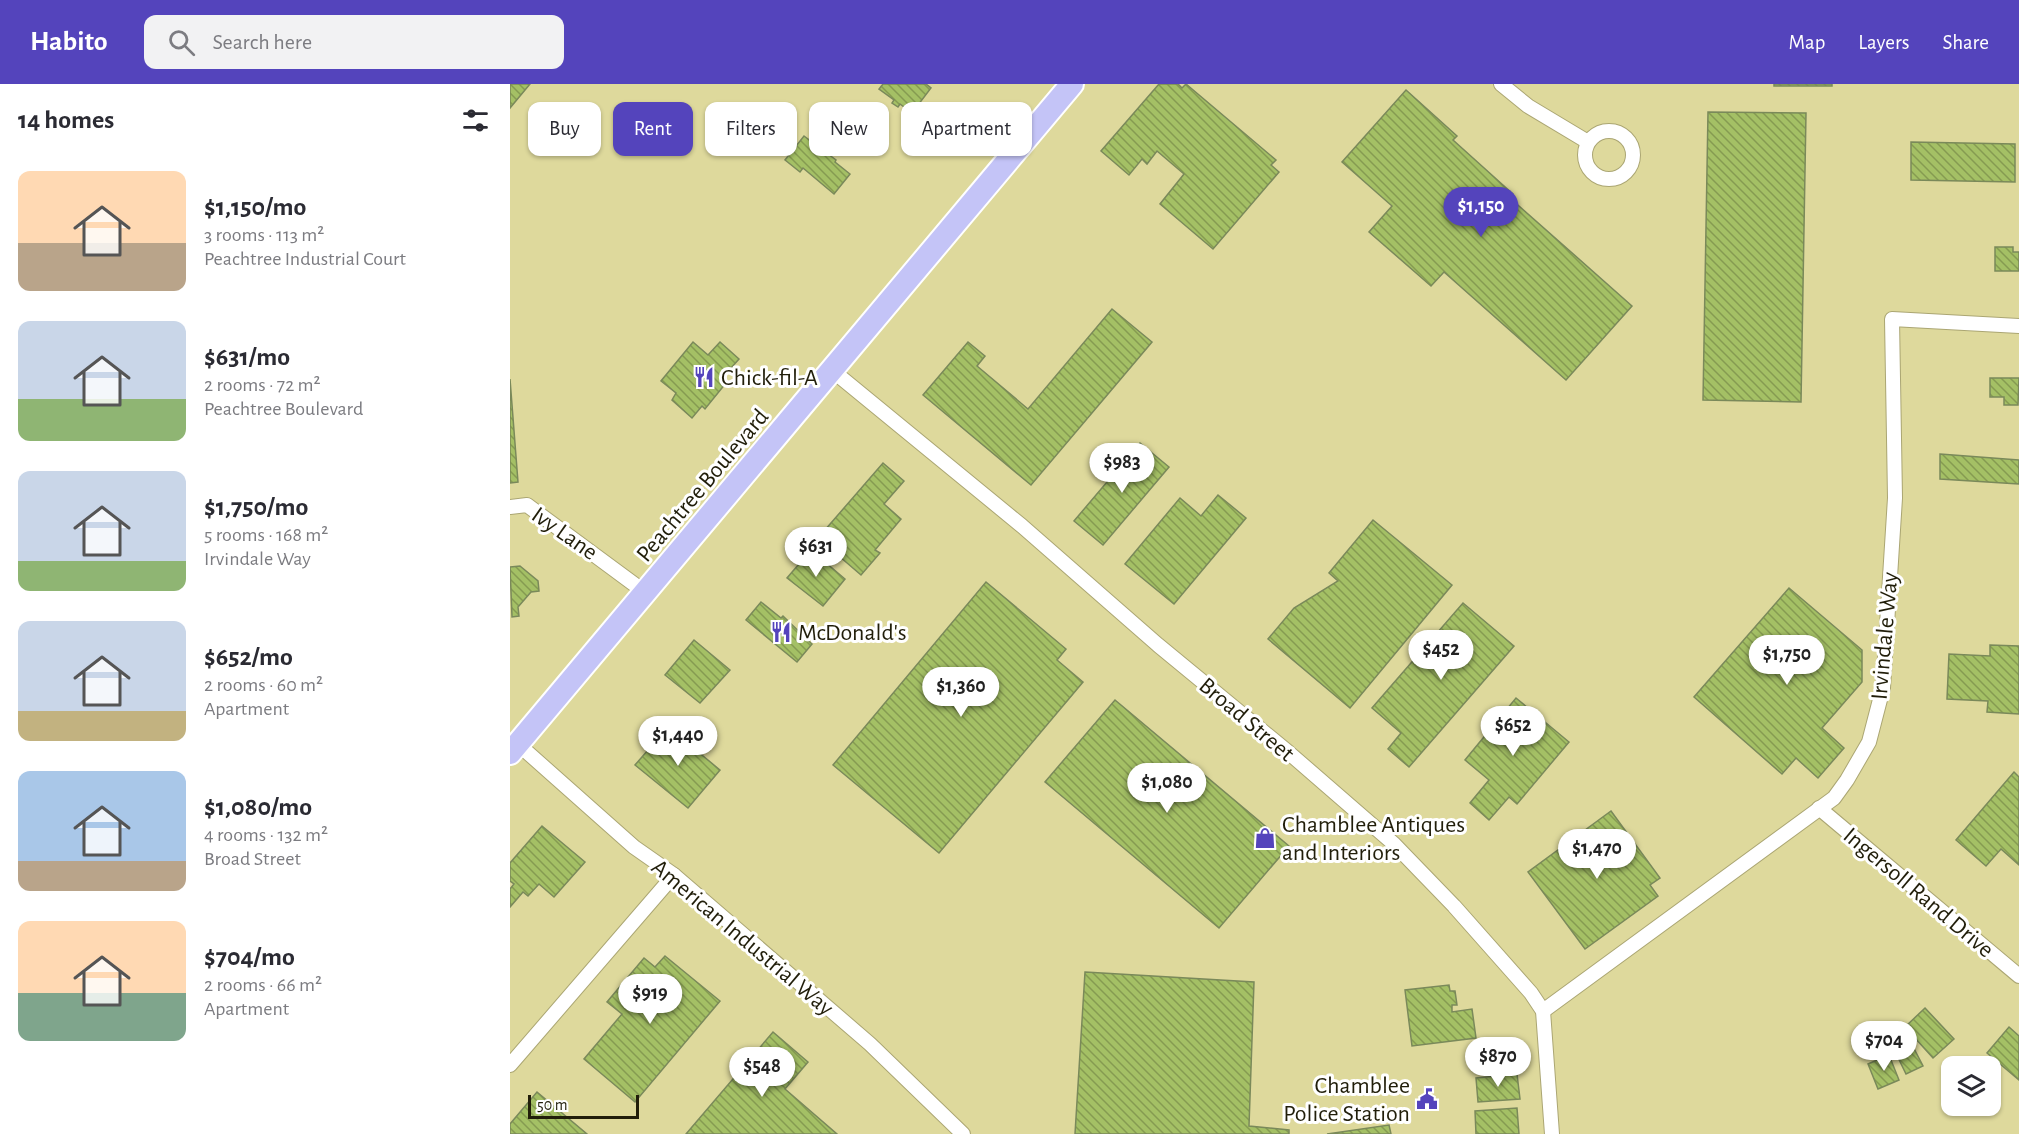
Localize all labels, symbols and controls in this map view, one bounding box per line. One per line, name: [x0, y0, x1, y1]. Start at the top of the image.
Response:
search box: [144, 15, 564, 69]
icon: search: [165, 26, 198, 59]
text: Habito: [30, 28, 108, 56]
text: Search here: [213, 31, 312, 53]
text: Map: [1789, 32, 1825, 53]
text: Layers: [1858, 32, 1909, 53]
text: Share: [1942, 32, 1989, 53]
chip: Buy: [528, 102, 601, 156]
chip: Rent: [613, 102, 693, 156]
chip: Filters: [705, 102, 797, 156]
chip: New: [809, 102, 889, 156]
chip: Apartment: [901, 102, 1032, 156]
icon: filters: [459, 104, 492, 137]
text: 14 homes: [18, 107, 114, 133]
pin: $1,150: [1432, 187, 1530, 238]
text: $1,150/mo: [204, 194, 306, 220]
icon: home: [66, 195, 138, 267]
text: $1,150: [1457, 196, 1505, 216]
text: 3 rooms · 113 m²: [204, 225, 324, 245]
text: Peachtree Industrial Court: [204, 249, 406, 269]
text: $631/mo: [204, 344, 290, 370]
icon: home: [66, 345, 138, 417]
restaurant icon: Chick-fil-A: [692, 365, 716, 389]
place label: Chick-fil-A: [721, 366, 818, 390]
text: 2 rooms · 72 m²: [204, 375, 321, 395]
text: Peachtree Boulevard: [204, 399, 363, 419]
street label: Peachtree Boulevard: [632, 405, 773, 567]
pin: $983: [1086, 443, 1158, 494]
text: $983: [1103, 452, 1141, 472]
text: $1,750/mo: [204, 494, 308, 520]
icon: home: [66, 495, 138, 567]
street label: Ivy Lane: [527, 503, 602, 565]
text: 5 rooms · 168 m²: [204, 525, 328, 545]
pin: $631: [780, 527, 852, 578]
text: $631: [799, 536, 833, 556]
text: Irvindale Way: [204, 549, 311, 569]
street label: Irvindale Way: [1867, 571, 1903, 701]
restaurant icon: McDonald's: [769, 620, 793, 644]
place label: McDonald's: [798, 621, 907, 645]
pin: $452: [1405, 630, 1477, 681]
pin: $1,750: [1738, 635, 1836, 686]
text: $452: [1422, 639, 1460, 659]
text: $652/mo: [204, 644, 293, 670]
text: $1,750: [1763, 644, 1811, 664]
icon: home: [66, 645, 138, 717]
pin: $1,360: [912, 667, 1010, 718]
street label: Broad Street: [1194, 673, 1299, 766]
text: 2 rooms · 60 m²: [204, 675, 323, 695]
text: $1,360: [936, 676, 986, 696]
text: Apartment: [204, 699, 289, 719]
pin: $652: [1477, 706, 1549, 757]
text: $652: [1495, 715, 1531, 735]
pin: $1,440: [629, 716, 727, 767]
text: $1,440: [652, 725, 704, 745]
pin: $1,080: [1118, 763, 1216, 814]
text: $1,080: [1141, 772, 1193, 792]
text: $1,080/mo: [204, 794, 312, 820]
icon: home: [66, 795, 138, 867]
place label: Chamblee Antiques and Interiors: [1282, 813, 1465, 865]
street label: Ingersoll Rand Drive: [1839, 823, 1998, 962]
text: 4 rooms · 132 m²: [204, 825, 328, 845]
shop icon: Chamblee Antiques and Interiors: [1253, 826, 1277, 850]
pin: $1,470: [1548, 829, 1646, 880]
text: $1,470: [1572, 838, 1622, 858]
text: Broad Street: [204, 849, 301, 869]
street label: American Industrial Way: [647, 855, 838, 1021]
text: $704/mo: [204, 944, 295, 970]
icon: home: [66, 945, 138, 1017]
pin: $919: [614, 974, 686, 1025]
text: 2 rooms · 66 m²: [204, 975, 322, 995]
text: $919: [632, 983, 668, 1003]
text: Apartment: [204, 999, 289, 1019]
pin: $704: [1848, 1021, 1920, 1072]
text: $704: [1865, 1030, 1903, 1050]
pin: $870: [1462, 1037, 1534, 1088]
text: $870: [1479, 1046, 1517, 1066]
pin: $548: [726, 1047, 798, 1098]
text: $548: [743, 1056, 781, 1076]
map controls: [1941, 1056, 2001, 1116]
button: layers: [1941, 1056, 2001, 1116]
place label: Chamblee Police Station: [1283, 1074, 1410, 1126]
public building icon: Chamblee Police Station: [1415, 1087, 1439, 1111]
scale bar: [528, 1092, 639, 1120]
text: 50 m: [537, 1097, 568, 1113]

